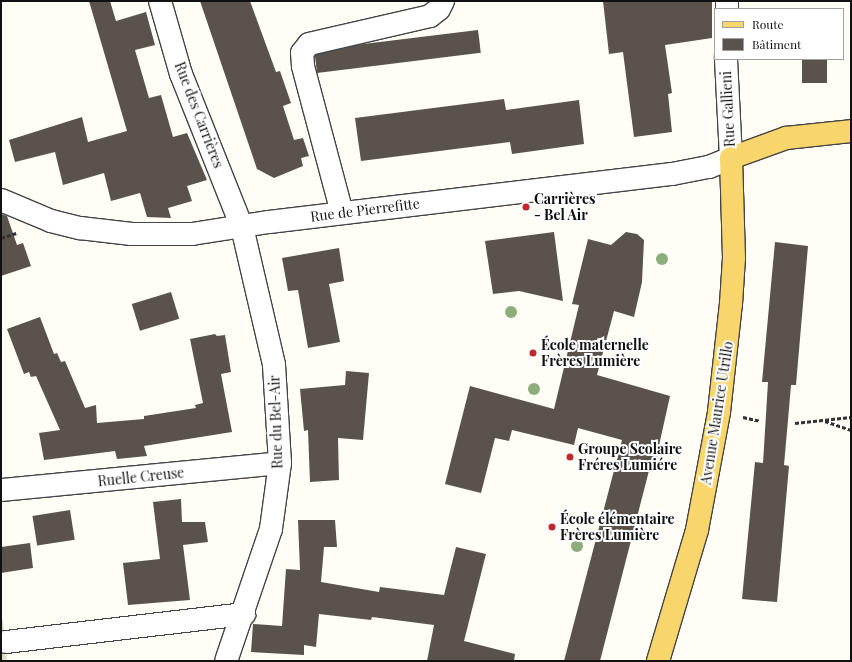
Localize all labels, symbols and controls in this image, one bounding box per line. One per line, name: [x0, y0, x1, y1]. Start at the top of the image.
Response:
legend: [714, 8, 844, 60]
text: Route: [752, 16, 784, 32]
text: Bâtiment: [752, 36, 801, 52]
street label: Rue des Carrières: [171, 60, 227, 170]
street label: Rue Gallieni: [718, 71, 738, 147]
place label: Carrières - Bel Air: [534, 191, 595, 224]
street label: Rue de Pierrefitte: [309, 195, 421, 225]
marker: Carrières - Bel Air: [521, 202, 531, 212]
place label: École maternelle Frères Lumière: [541, 337, 649, 370]
street label: Avenue Maurice Utrillo: [697, 340, 737, 486]
marker: École maternelle Frères Lumière: [528, 348, 538, 358]
street label: Rue du Bel-Air: [266, 375, 286, 469]
place label: Groupe Scolaire Fréres Lumiére: [578, 441, 682, 474]
marker: Groupe Scolaire Fréres Lumiére: [565, 452, 575, 462]
street label: Ruelle Creuse: [97, 464, 185, 490]
place label: École élémentaire Frères Lumière: [560, 511, 675, 544]
marker: École élémentaire Frères Lumière: [547, 522, 557, 532]

